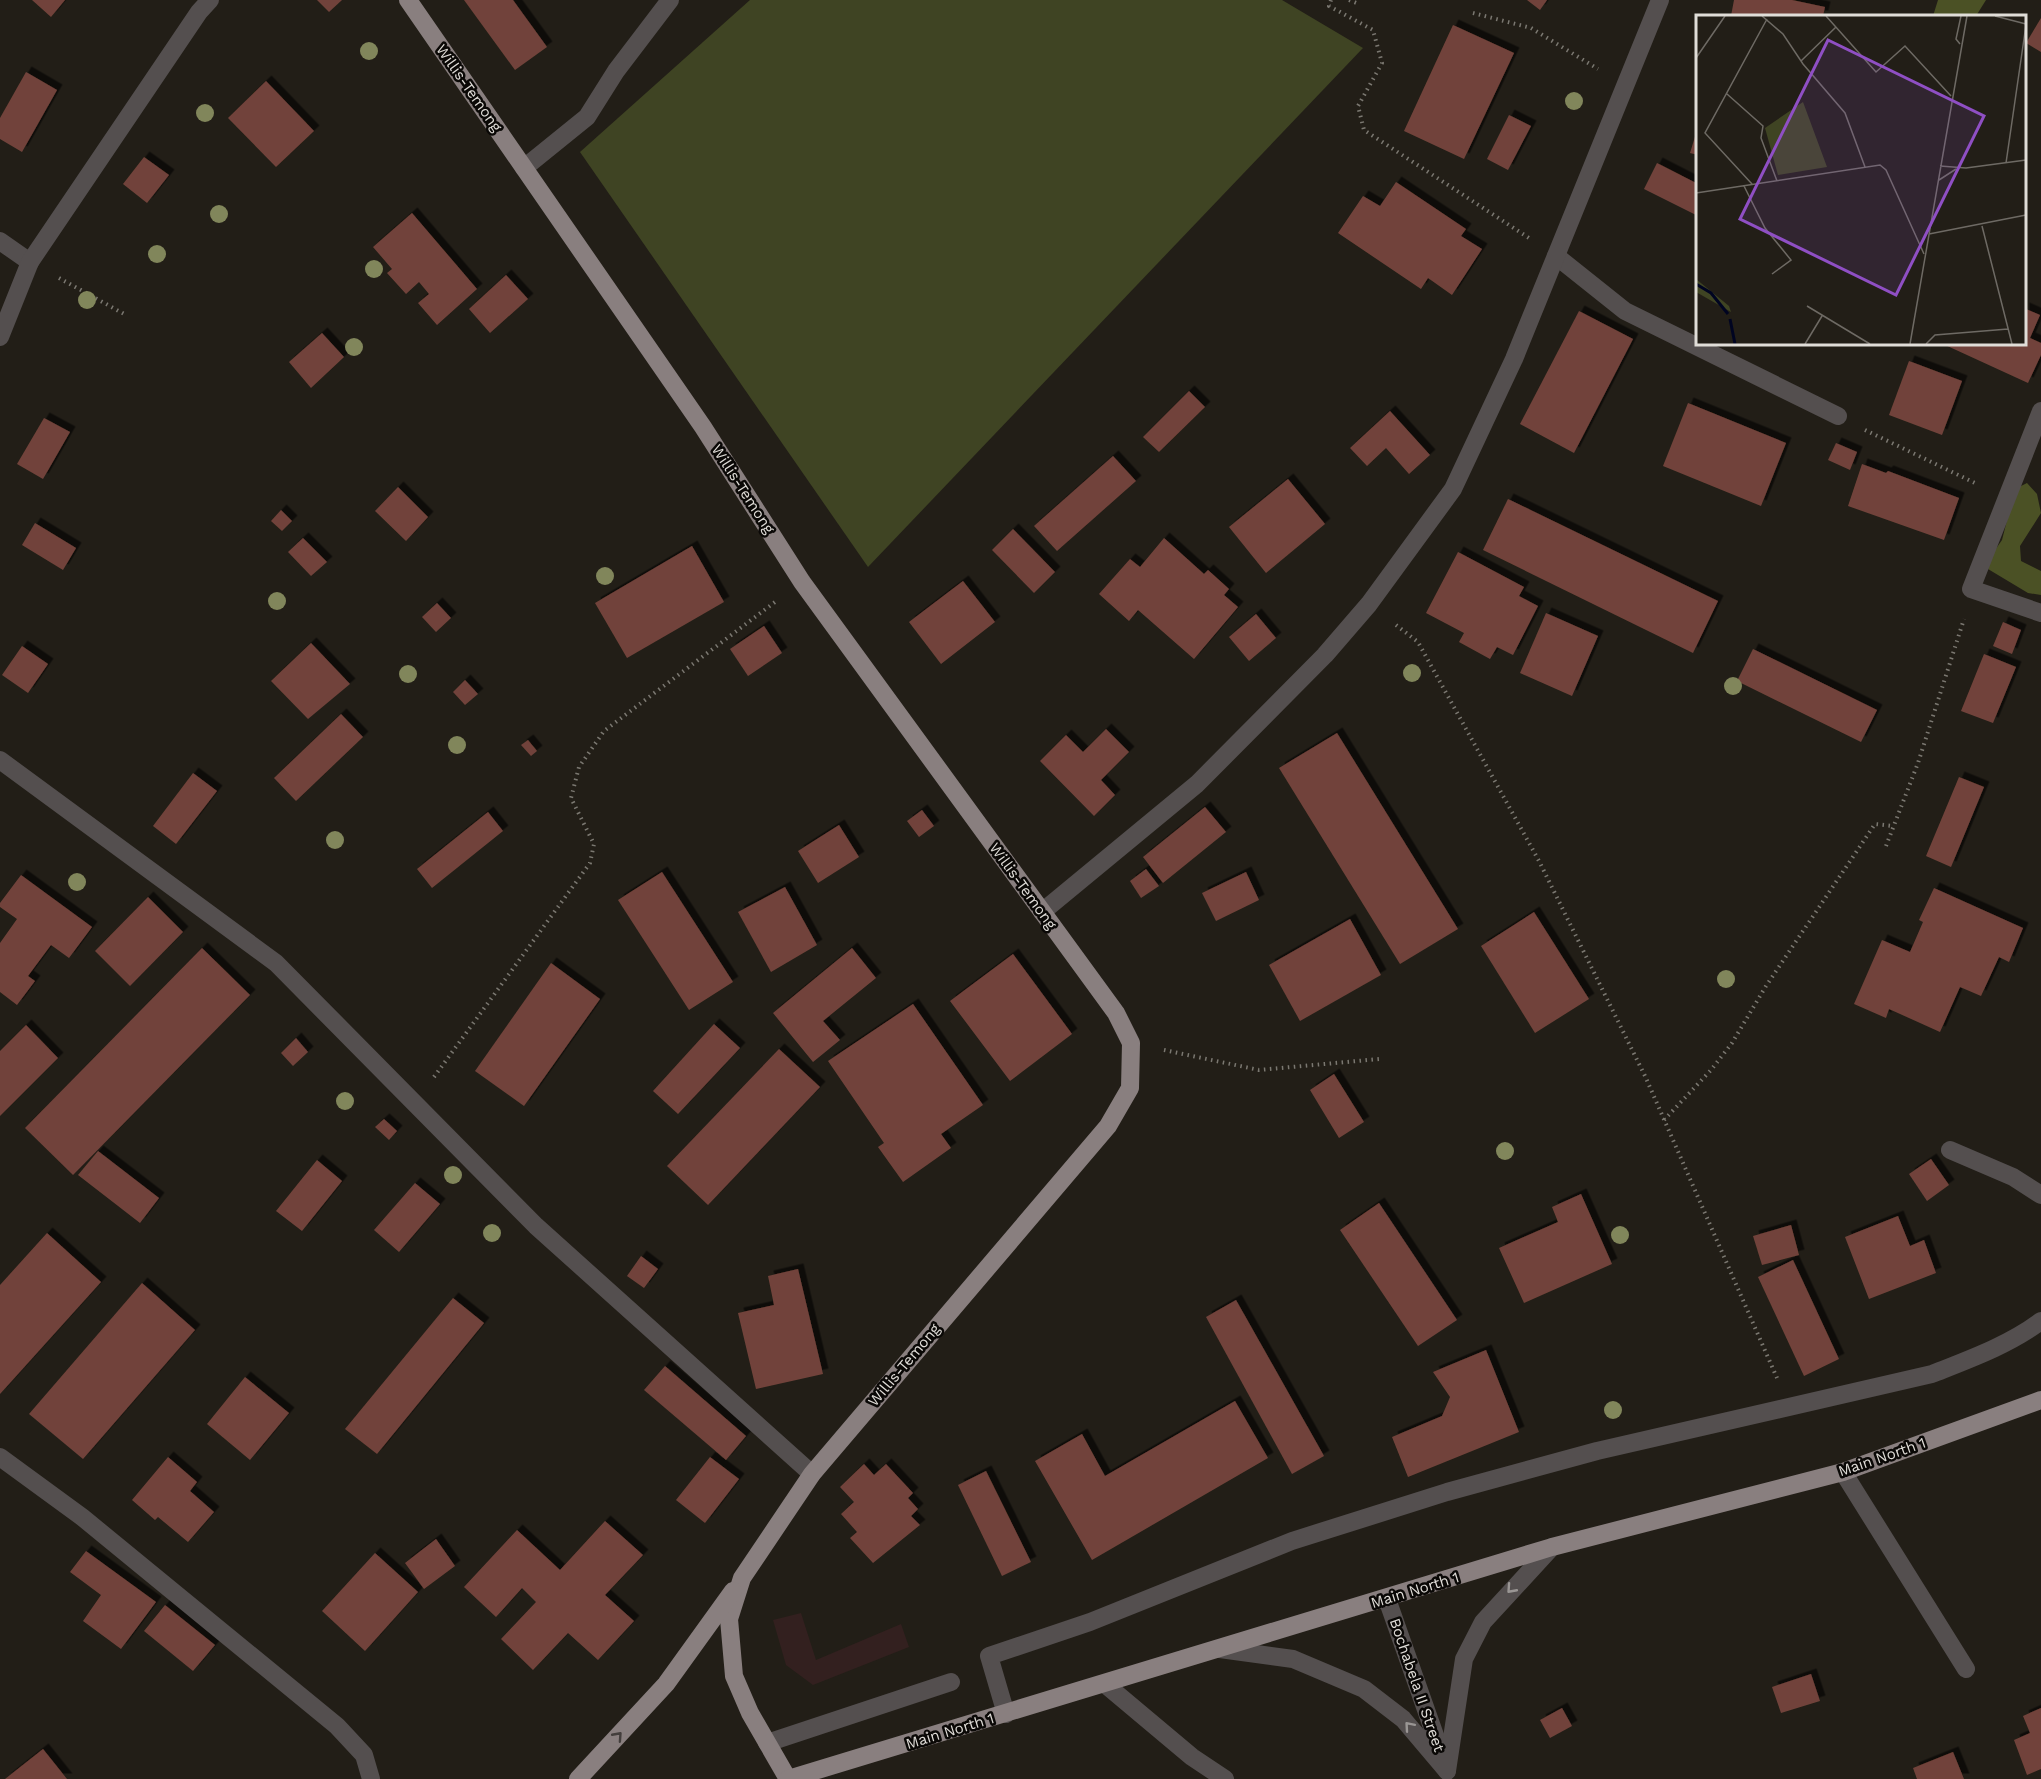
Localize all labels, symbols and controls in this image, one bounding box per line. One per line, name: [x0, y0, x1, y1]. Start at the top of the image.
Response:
inset map: [1696, 15, 2026, 345]
street label: Willis-Temong: [432, 41, 506, 135]
street label: Willis-Temong: [708, 441, 778, 537]
street label: Willis-Temong: [986, 839, 1060, 933]
street label: Willis-Temong: [864, 1320, 944, 1410]
street label: Main North 1: [1836, 1434, 1928, 1480]
street label: Main North 1: [1369, 1568, 1461, 1612]
one-way arrow: [1507, 1583, 1518, 1593]
street label: Bochabela II Street: [1386, 1616, 1449, 1755]
street label: Main North 1: [904, 1709, 996, 1753]
one-way arrow: [1405, 1723, 1416, 1733]
one-way arrow: [611, 1733, 622, 1743]

